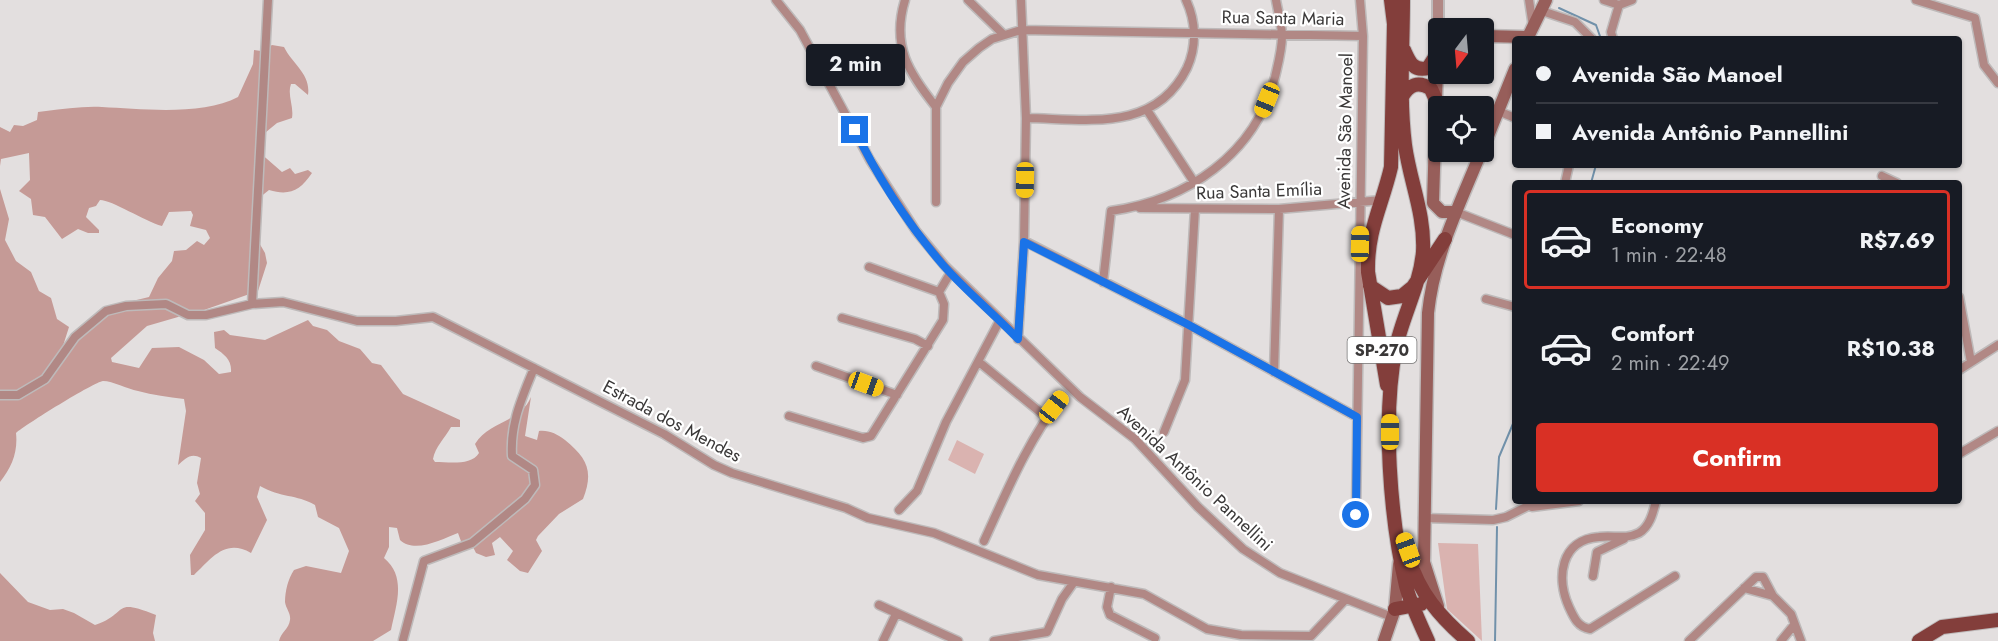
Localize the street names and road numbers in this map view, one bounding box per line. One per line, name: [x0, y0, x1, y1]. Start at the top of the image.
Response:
street label: Rua Santa Maria: [1221, 4, 1345, 32]
street label: Avenida São Manoel: [1331, 53, 1359, 209]
street label: Rua Santa Emília: [1196, 176, 1322, 206]
road number: SP-270: [1348, 337, 1416, 363]
street label: Estrada dos Mendes: [598, 374, 746, 468]
street label: Avenida Antônio Pannellini: [1111, 399, 1279, 557]

